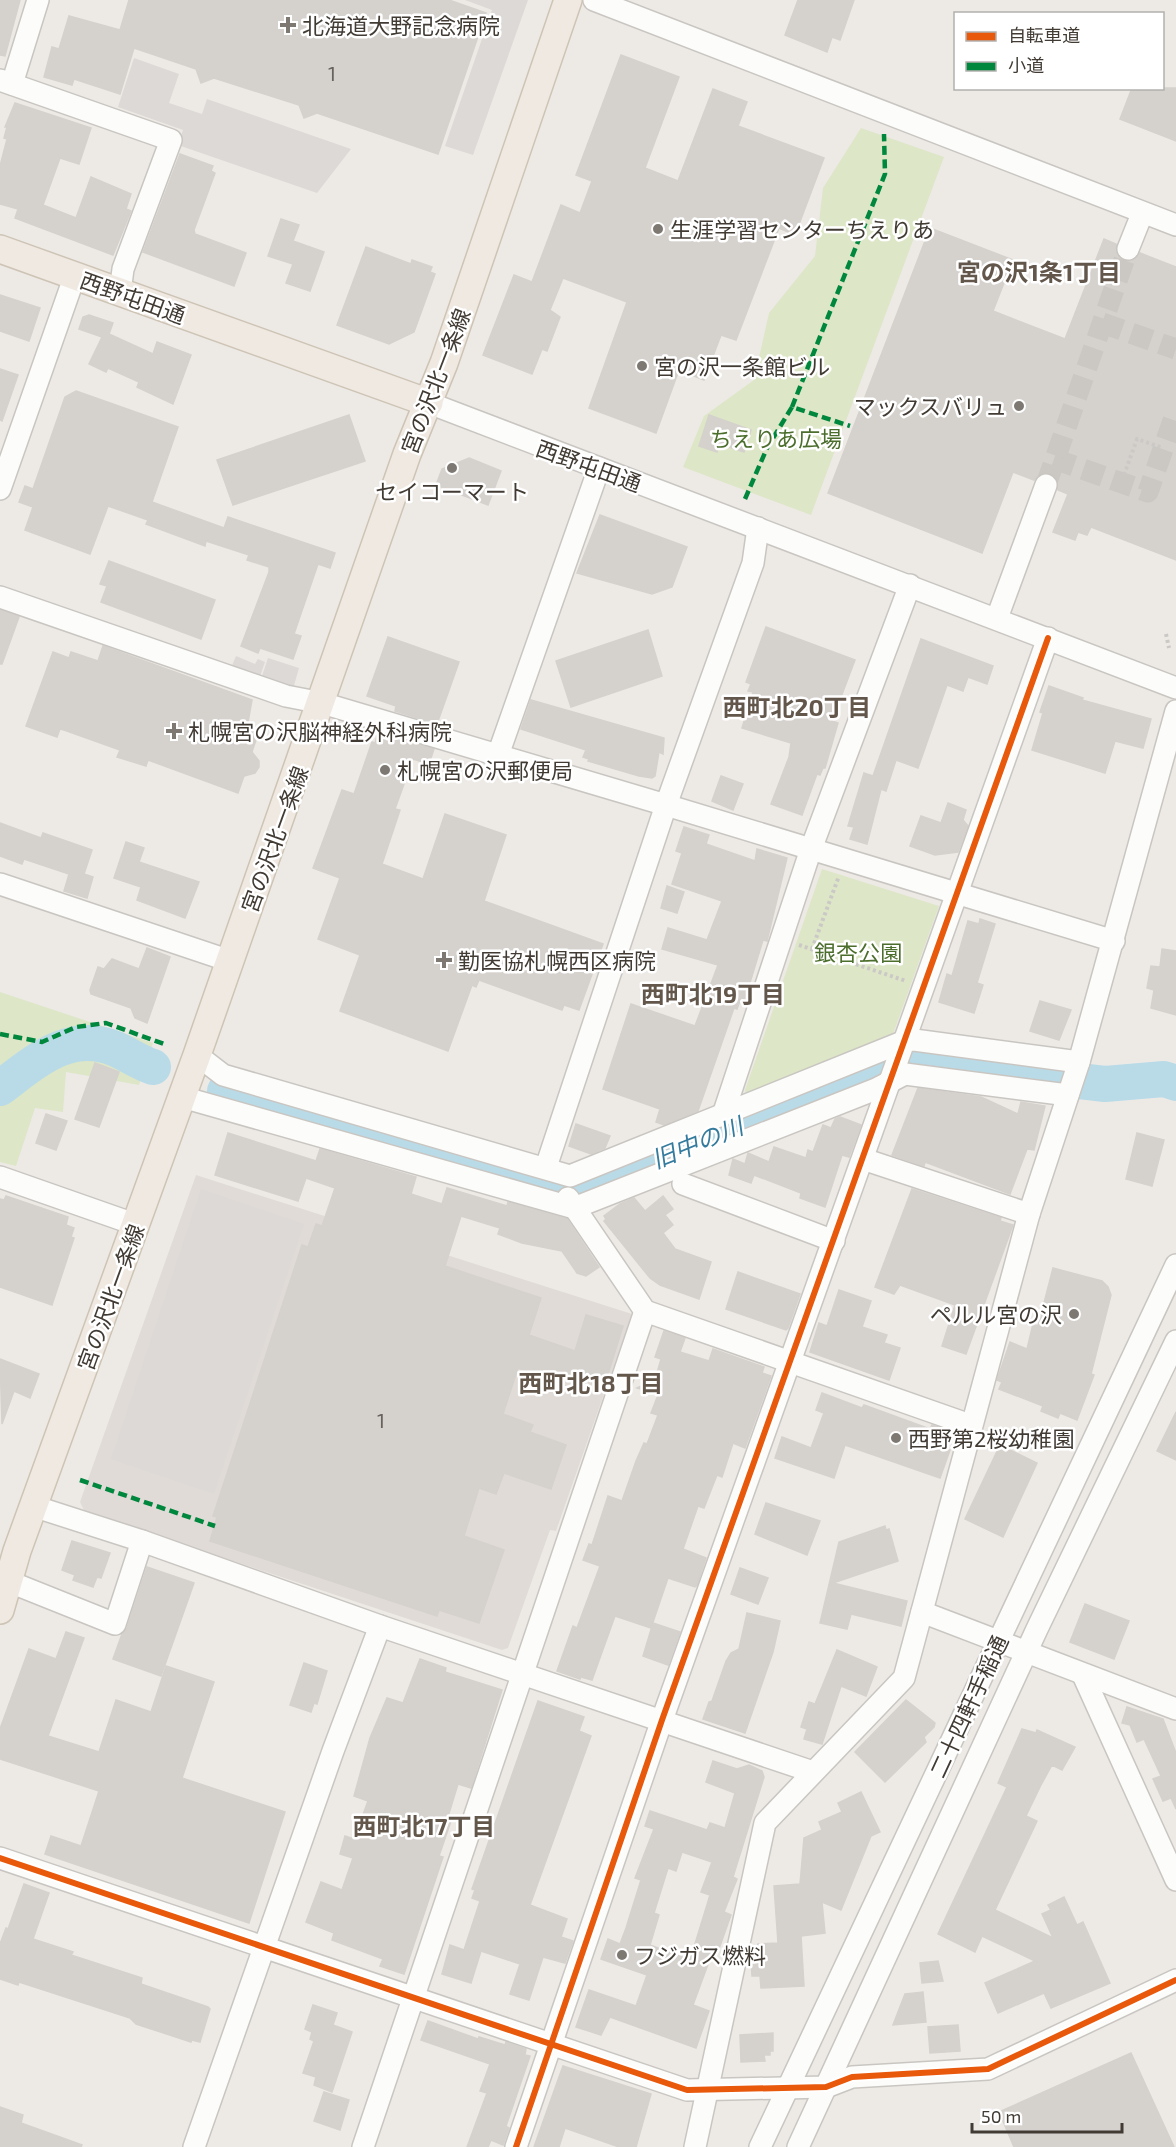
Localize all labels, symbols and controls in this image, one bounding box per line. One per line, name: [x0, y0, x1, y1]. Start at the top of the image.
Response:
place label: 北海道大野記念病院: [302, 12, 500, 38]
legend: [954, 12, 1164, 90]
marker: 北海道大野記念病院: [279, 16, 297, 34]
text: 自転車道: [1008, 24, 1080, 46]
text: 小道: [1008, 54, 1044, 76]
house number: 1: [328, 61, 336, 85]
place label: 生涯学習センターちえりあ: [670, 216, 934, 242]
marker: 生涯学習センターちえりあ: [651, 222, 665, 236]
district label: 宮の沢1条1丁目: [957, 257, 1121, 286]
street label: 西野屯田通: [77, 266, 189, 328]
street label: 宮の沢北一条線: [395, 304, 475, 458]
place label: 宮の沢一条館ビル: [654, 353, 830, 379]
marker: 宮の沢一条館ビル: [635, 359, 649, 373]
place label: マックスバリュ: [854, 393, 1007, 419]
marker: マックスバリュ: [1012, 399, 1026, 413]
park label: ちえりあ広場: [710, 425, 842, 451]
street label: 西野屯田通: [533, 434, 645, 496]
marker: セイコーマート: [445, 461, 459, 475]
place label: セイコーマート: [375, 478, 529, 504]
district label: 西町北20丁目: [722, 692, 872, 721]
place label: 札幌宮の沢脳神経外科病院: [188, 718, 452, 744]
marker: 札幌宮の沢脳神経外科病院: [165, 722, 183, 740]
place label: 札幌宮の沢郵便局: [397, 757, 573, 783]
street label: 宮の沢北一条線: [235, 762, 313, 916]
marker: 札幌宮の沢郵便局: [378, 763, 392, 777]
park label: 銀杏公園: [814, 939, 902, 965]
place label: 勤医協札幌西区病院: [458, 947, 656, 973]
marker: 勤医協札幌西区病院: [435, 951, 453, 969]
district label: 西町北19丁目: [641, 979, 785, 1008]
water label: 旧中の川: [647, 1109, 750, 1173]
street label: 宮の沢北一条線: [71, 1220, 149, 1374]
place label: ペルル宮の沢: [930, 1301, 1062, 1327]
marker: ペルル宮の沢: [1067, 1307, 1081, 1321]
district label: 西町北18丁目: [518, 1368, 664, 1397]
house number: 1: [377, 1408, 385, 1432]
place label: 西野第2桜幼稚園: [908, 1425, 1074, 1451]
marker: 西野第2桜幼稚園: [889, 1431, 903, 1445]
street label: 二十四軒手稲通: [924, 1631, 1012, 1781]
district label: 西町北17丁目: [352, 1811, 496, 1840]
place label: フジガス燃料: [634, 1942, 766, 1968]
marker: フジガス燃料: [615, 1948, 629, 1962]
scale bar: [972, 2096, 1122, 2134]
text: 50 m: [981, 2105, 1021, 2127]

